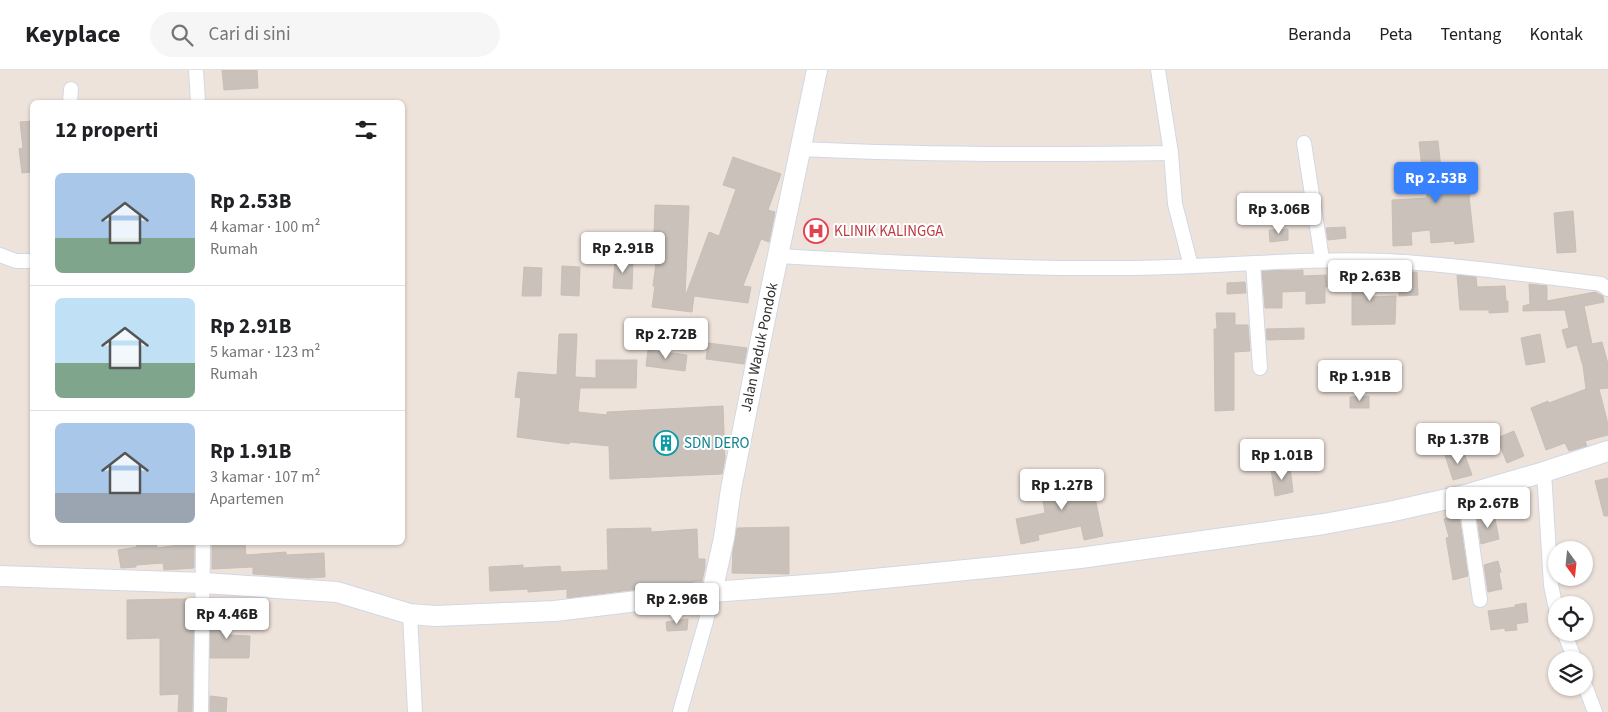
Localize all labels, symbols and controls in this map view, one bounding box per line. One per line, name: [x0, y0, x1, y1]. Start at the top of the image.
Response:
search box: [150, 12, 500, 57]
text: Keyplace: [25, 17, 120, 52]
icon: search: [168, 21, 196, 49]
text: Cari di sini: [208, 21, 291, 48]
text: Beranda: [1288, 22, 1351, 47]
text: Peta: [1379, 22, 1412, 47]
text: Tentang: [1440, 22, 1501, 47]
text: Kontak: [1529, 22, 1583, 47]
text: 12 properti: [55, 115, 158, 145]
icon: filters: [352, 116, 380, 144]
pin: Rp 2.53B: [1384, 162, 1488, 204]
text: Rp 2.53B: [1405, 167, 1467, 189]
text: Rp 2.53B: [210, 186, 291, 216]
pin: Rp 3.06B: [1227, 192, 1331, 235]
icon: home: [95, 193, 155, 253]
text: Rp 3.06B: [1248, 198, 1310, 220]
text: 4 kamar · 100 m²: [210, 216, 320, 238]
hospital icon: KLINIK KALINGGA: [803, 218, 829, 244]
place label: KLINIK KALINGGA: [834, 221, 944, 242]
pin: Rp 2.91B: [571, 232, 675, 274]
text: Rp 2.91B: [592, 237, 654, 259]
text: Rumah: [210, 238, 258, 260]
pin: Rp 2.63B: [1318, 260, 1422, 302]
text: Rp 2.63B: [1339, 265, 1401, 287]
street label: Jalan Waduk Pondok: [736, 280, 784, 414]
text: Rp 2.91B: [210, 311, 291, 341]
icon: home: [95, 318, 155, 378]
pin: Rp 2.72B: [614, 318, 718, 360]
text: Rp 2.72B: [635, 323, 697, 345]
text: 5 kamar · 123 m²: [210, 341, 320, 363]
pin: Rp 1.91B: [1308, 360, 1412, 402]
text: Rumah: [210, 363, 258, 385]
text: Rp 1.91B: [1329, 365, 1391, 387]
pin: Rp 1.37B: [1406, 422, 1510, 465]
text: Rp 1.37B: [1427, 428, 1489, 450]
building icon: SDN DERO: [653, 430, 679, 456]
place label: SDN DERO: [684, 433, 750, 454]
text: Rp 1.91B: [210, 436, 291, 466]
pin: Rp 1.01B: [1230, 438, 1334, 481]
icon: home: [95, 443, 155, 503]
text: Rp 1.01B: [1251, 444, 1313, 466]
text: 3 kamar · 107 m²: [210, 466, 320, 488]
pin: Rp 1.27B: [1010, 468, 1114, 511]
text: Rp 1.27B: [1031, 474, 1093, 496]
pin: Rp 2.67B: [1436, 486, 1540, 529]
text: Apartemen: [210, 488, 284, 510]
text: Rp 2.67B: [1457, 492, 1519, 514]
north arrow: [1548, 541, 1592, 586]
map controls: [1548, 541, 1593, 696]
pin: Rp 2.96B: [625, 582, 729, 625]
text: Rp 2.96B: [646, 588, 708, 610]
button: locate: [1548, 596, 1593, 641]
pin: Rp 4.46B: [175, 598, 279, 640]
text: Rp 4.46B: [196, 603, 258, 625]
button: layers: [1548, 651, 1593, 696]

